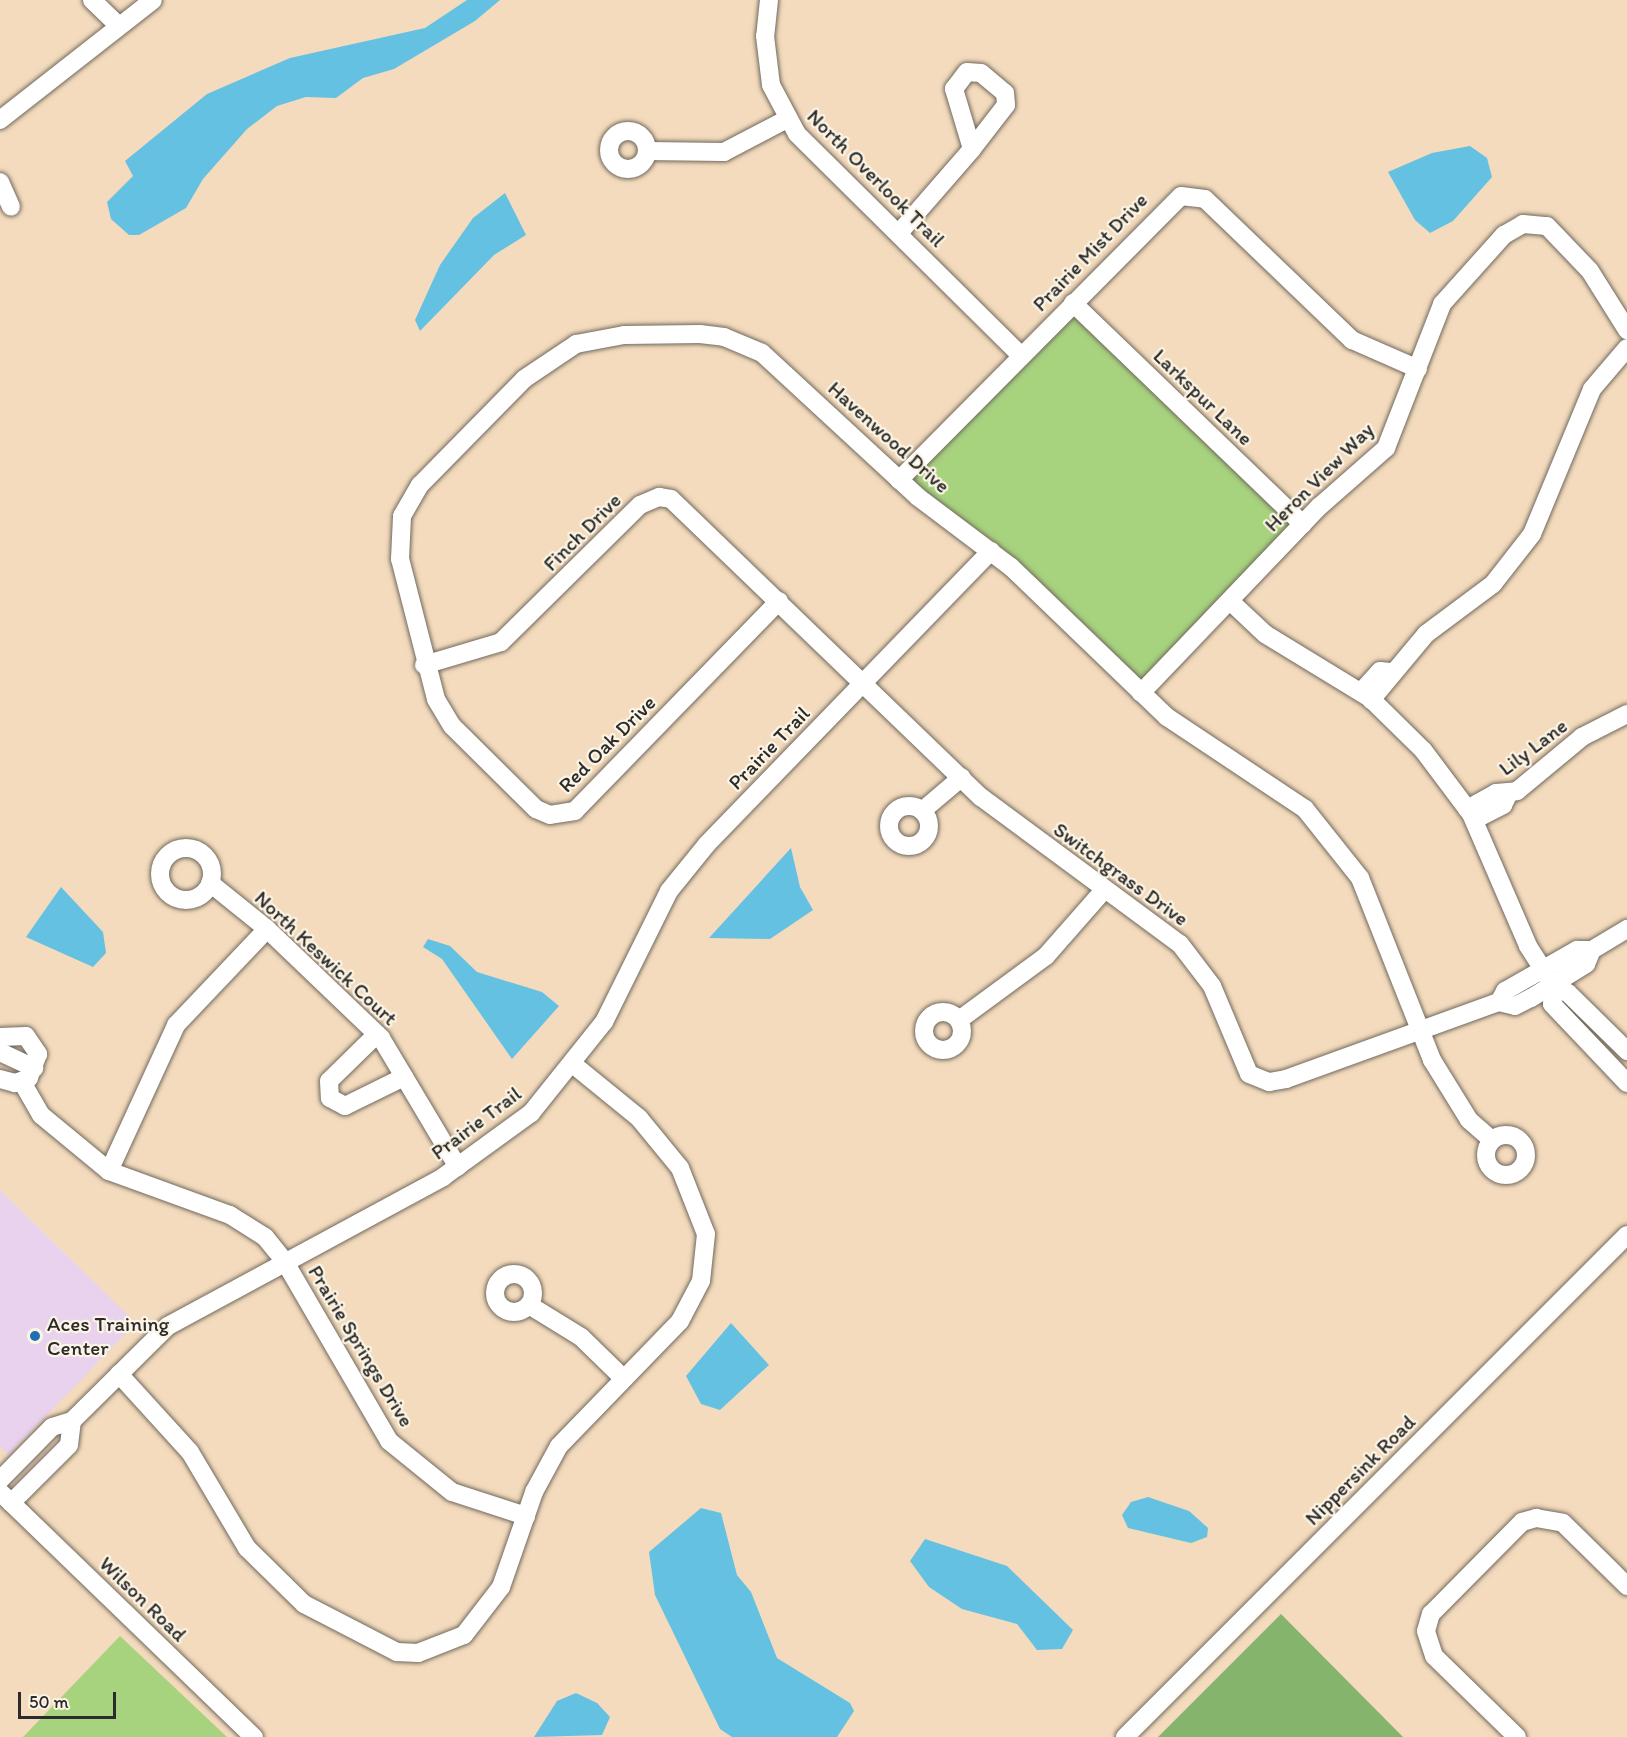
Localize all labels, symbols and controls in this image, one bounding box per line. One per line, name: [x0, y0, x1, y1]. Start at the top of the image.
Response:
street label: North Overlook Trail: [802, 104, 950, 252]
street label: Prairie Mist Drive: [1027, 187, 1153, 317]
street label: Larkspur Lane: [1148, 343, 1258, 451]
street label: Havenwood Drive: [823, 376, 955, 498]
street label: Heron View Way: [1259, 417, 1379, 537]
street label: Finch Drive: [537, 487, 627, 577]
street label: Red Oak Drive: [553, 690, 661, 798]
street label: Prairie Trail: [723, 701, 815, 795]
street label: Lily Lane: [1494, 713, 1572, 781]
street label: Switchgrass Drive: [1049, 817, 1193, 931]
street label: North Keswick Court: [249, 885, 403, 1031]
street label: Prairie Trail: [426, 1081, 526, 1165]
street label: Prairie Springs Drive: [303, 1260, 419, 1432]
place label: Aces Training Center: [47, 1311, 169, 1361]
marker: Aces Training Center: [28, 1329, 42, 1343]
street label: Nippersink Road: [1299, 1409, 1421, 1531]
street label: Wilson Road: [94, 1551, 192, 1647]
scale bar: [21, 1680, 118, 1718]
text: 50 m: [29, 1691, 69, 1713]

